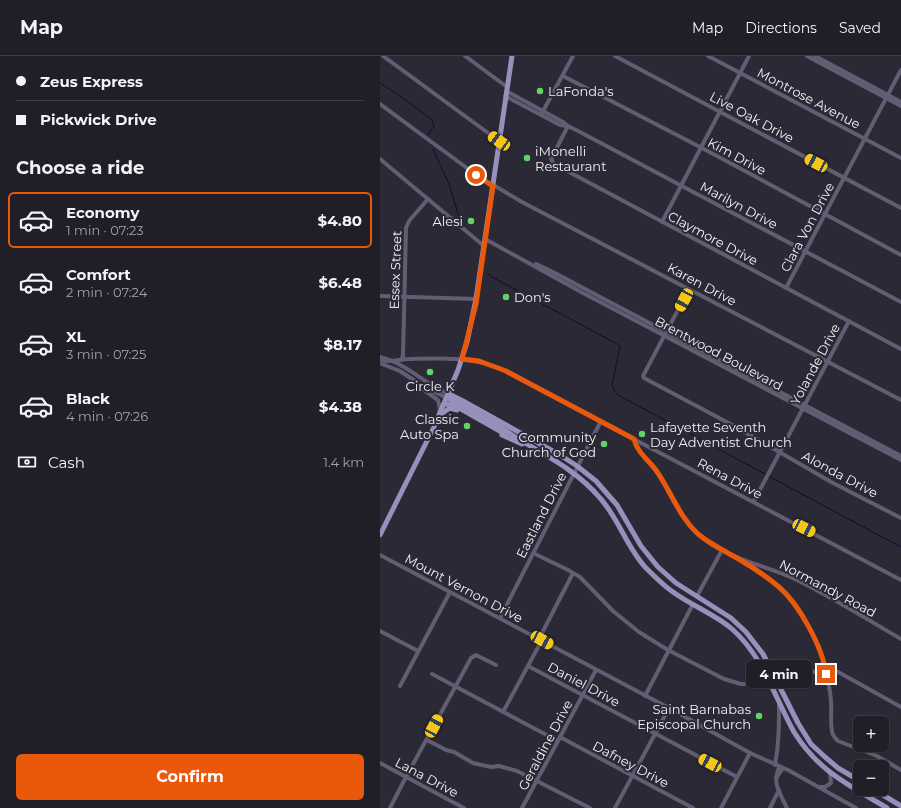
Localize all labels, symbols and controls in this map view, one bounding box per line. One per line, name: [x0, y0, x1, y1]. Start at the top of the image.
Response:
text: Map: [20, 16, 63, 39]
text: Map: [692, 19, 723, 37]
text: Directions: [745, 19, 817, 37]
text: Saved: [839, 19, 881, 37]
street label: Montrose Avenue: [755, 64, 863, 132]
text: Zeus Express: [40, 72, 143, 91]
place label: LaFonda's: [548, 83, 614, 99]
marker: LaFonda's: [535, 86, 545, 96]
street label: Live Oak Drive: [707, 88, 797, 146]
text: Pickwick Drive: [40, 110, 157, 129]
car: [486, 129, 512, 153]
street label: Kim Drive: [705, 134, 769, 178]
place label: iMonelli Restaurant: [535, 143, 606, 174]
car: [803, 152, 829, 174]
marker: iMonelli Restaurant: [522, 153, 532, 163]
text: Choose a ride: [16, 157, 144, 179]
route start: [467, 166, 485, 184]
street label: Marilyn Drive: [698, 178, 781, 232]
street label: Clara Von Drive: [777, 179, 837, 274]
icon: car: [18, 202, 54, 238]
text: Economy: [66, 203, 139, 222]
street label: Claymore Drive: [665, 208, 761, 268]
text: $4.80: [317, 211, 362, 230]
place label: Alesi: [432, 213, 463, 229]
marker: Alesi: [466, 216, 476, 226]
text: 1 min · 07:23: [66, 222, 144, 238]
street label: Essex Street: [386, 230, 404, 310]
street label: Karen Drive: [665, 259, 739, 309]
icon: car: [18, 264, 54, 300]
text: Comfort: [66, 265, 131, 284]
text: $6.48: [318, 273, 362, 292]
text: 2 min · 07:24: [66, 284, 147, 300]
car: [673, 287, 695, 313]
place label: Don's: [514, 289, 551, 305]
marker: Don's: [501, 292, 511, 302]
street label: Brentwood Boulevard: [652, 312, 786, 394]
street label: Yolande Drive: [787, 321, 843, 407]
icon: car: [18, 326, 54, 362]
text: XL: [66, 327, 85, 346]
text: $8.17: [324, 335, 362, 354]
text: 3 min · 07:25: [66, 346, 146, 362]
marker: Circle K: [425, 367, 435, 377]
place label: Circle K: [406, 378, 455, 394]
icon: car: [18, 388, 54, 424]
text: Black: [66, 389, 110, 408]
text: $4.38: [319, 397, 362, 416]
text: 4 min · 07:26: [66, 408, 148, 424]
place label: Classic Auto Spa: [400, 411, 459, 442]
place label: Lafayette Seventh Day Adventist Church: [650, 419, 792, 450]
marker: Classic Auto Spa: [462, 421, 472, 431]
place label: Community Church of God: [502, 429, 597, 460]
marker: Lafayette Seventh Day Adventist Church: [637, 429, 647, 439]
marker: Community Church of God: [599, 439, 609, 449]
street label: Alonda Drive: [799, 447, 881, 501]
icon: cash: [16, 451, 38, 473]
text: Cash: [48, 453, 85, 472]
text: 1.4 km: [323, 454, 364, 470]
street label: Rena Drive: [695, 454, 765, 502]
street label: Eastland Drive: [513, 469, 570, 561]
car: [791, 517, 817, 539]
street label: Mount Vernon Drive: [402, 550, 526, 626]
street label: Normandy Road: [777, 556, 879, 620]
car: [529, 629, 555, 651]
street label: Daniel Drive: [545, 658, 623, 710]
callout: 4 min: [746, 660, 812, 688]
route end: [817, 665, 835, 683]
text: 4 min: [759, 666, 799, 682]
street label: Geraldine Drive: [514, 697, 576, 793]
place label: Saint Barnabas Episcopal Church: [637, 701, 751, 732]
marker: Saint Barnabas Episcopal Church: [754, 711, 764, 721]
car: [423, 713, 445, 739]
map controls: [853, 716, 889, 796]
button: +: [853, 716, 889, 752]
street label: Dafney Drive: [590, 737, 672, 791]
car: [697, 752, 723, 774]
button: Confirm: [16, 754, 364, 800]
street label: Lana Drive: [393, 754, 461, 800]
button: −: [853, 760, 889, 796]

